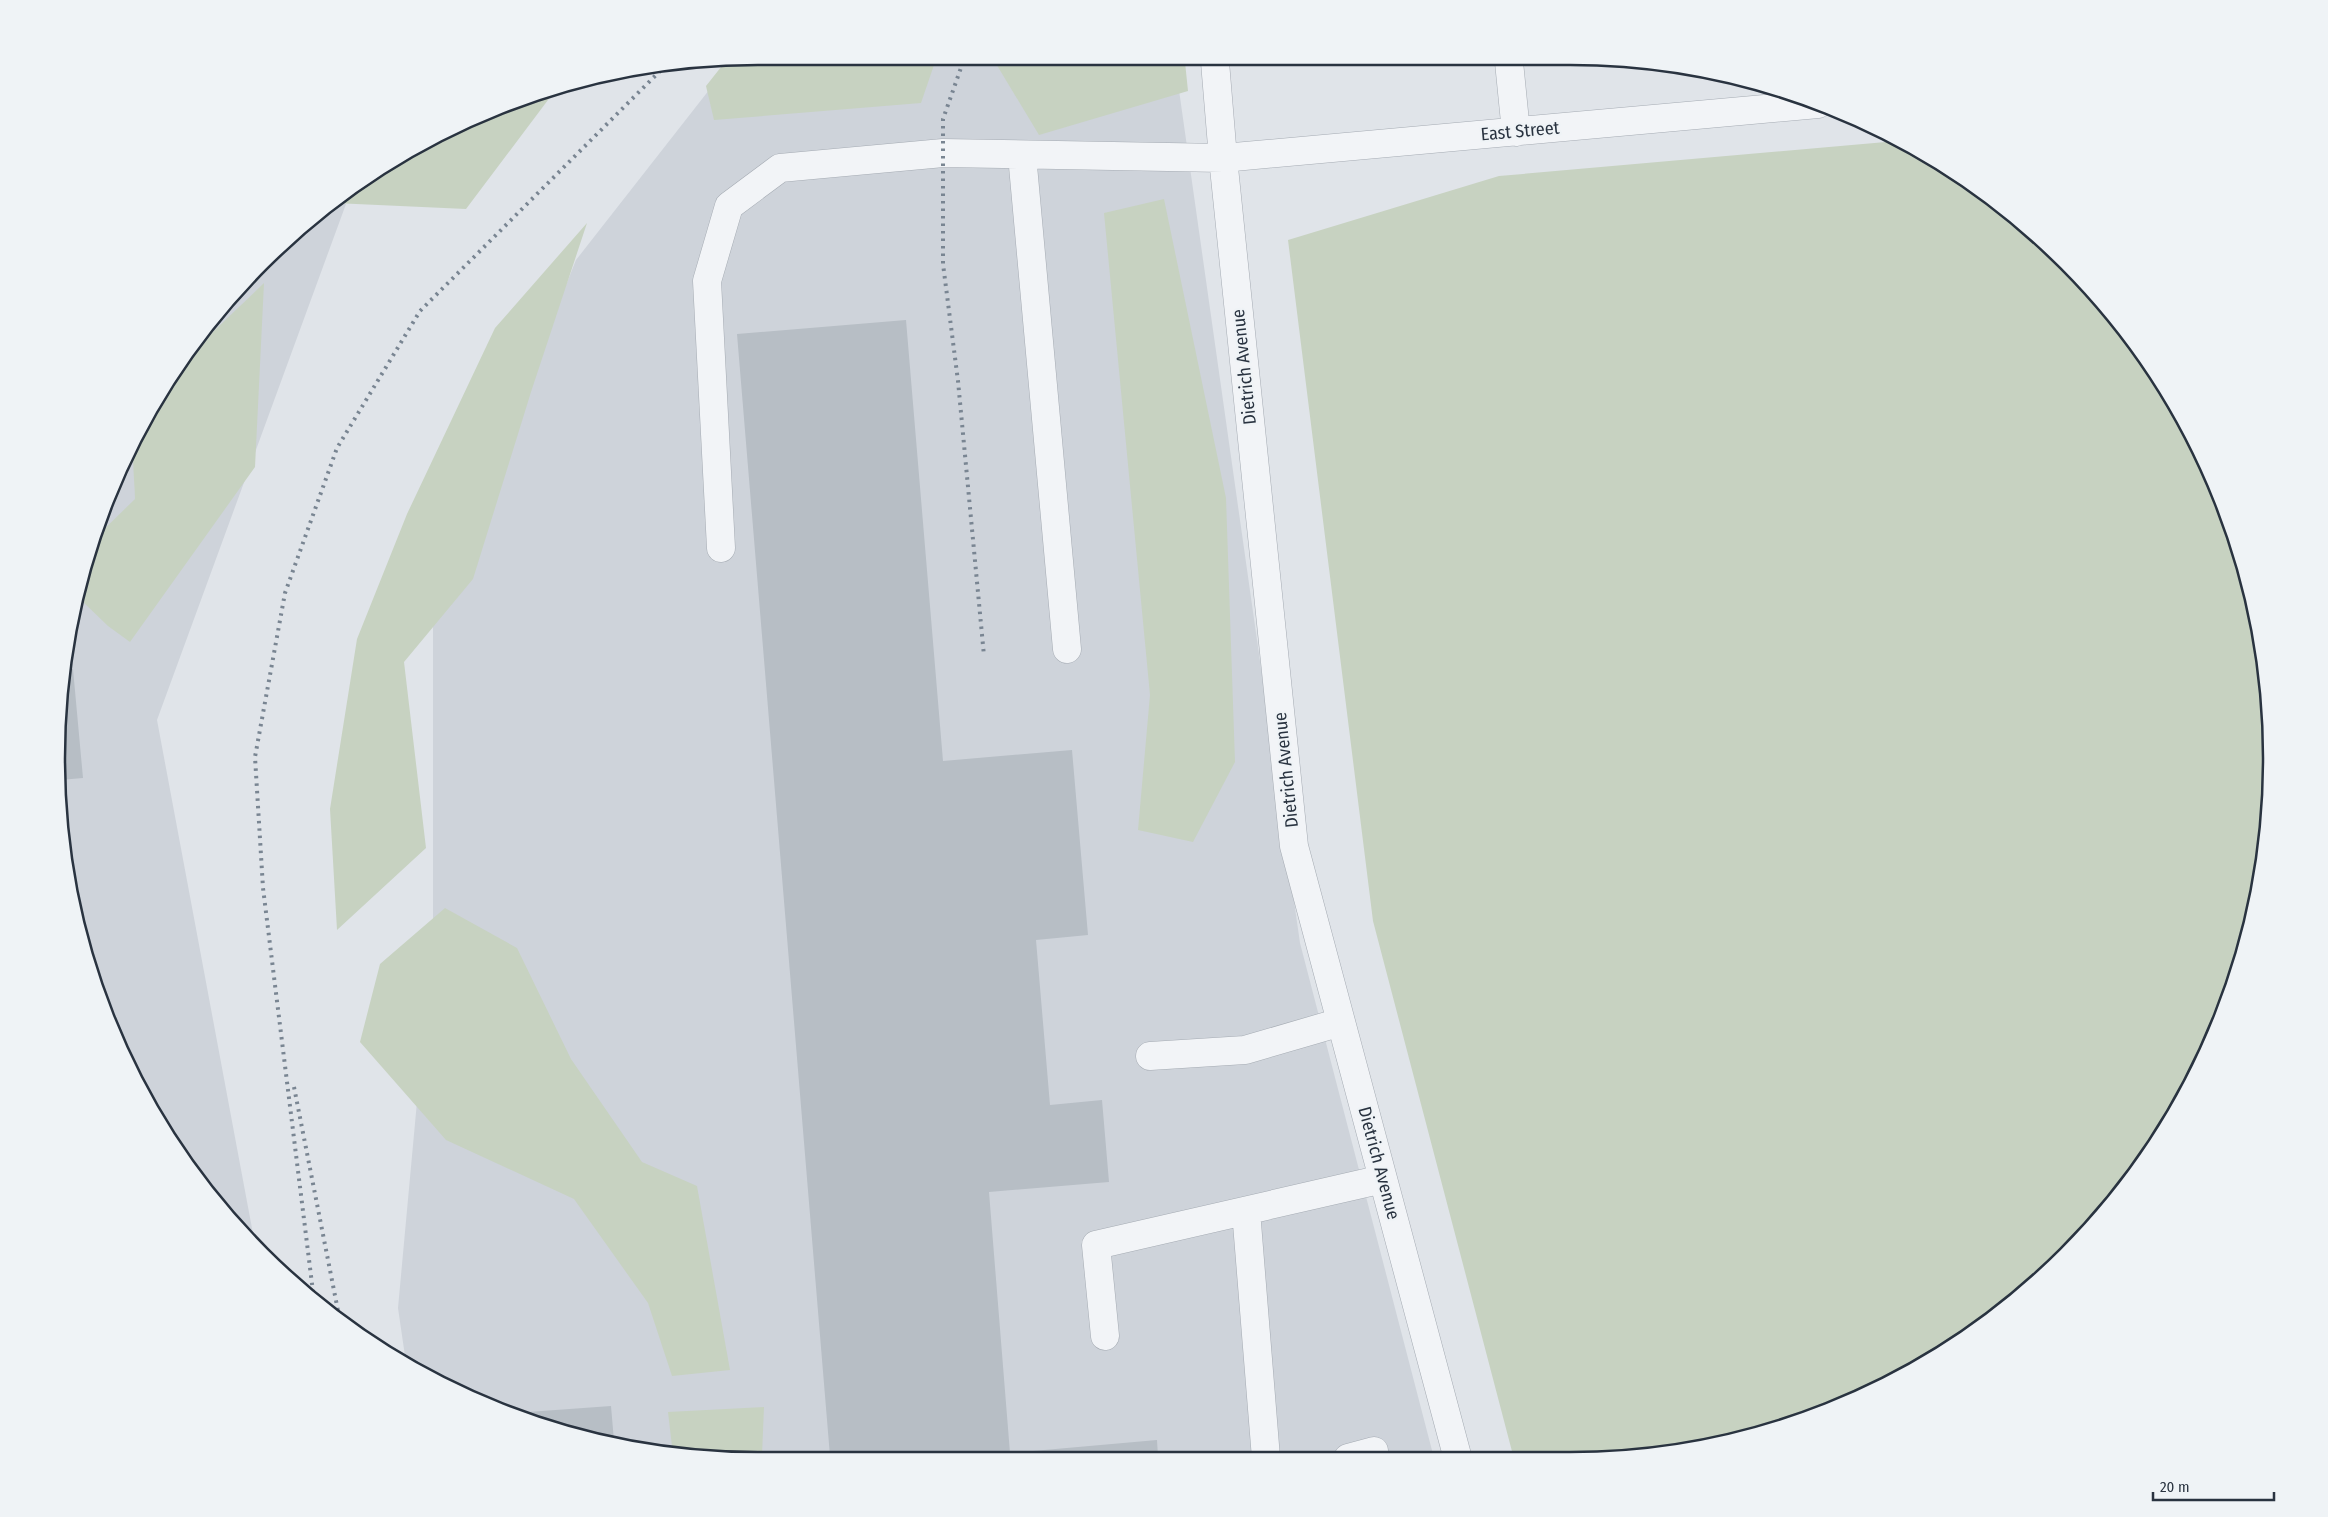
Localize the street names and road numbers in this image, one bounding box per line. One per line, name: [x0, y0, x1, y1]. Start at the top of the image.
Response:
street label: East Street: [1480, 117, 1560, 145]
street label: Dietrich Avenue: [1227, 308, 1261, 426]
street label: Dietrich Avenue: [1269, 711, 1303, 829]
street label: Dietrich Avenue: [1353, 1104, 1405, 1222]

